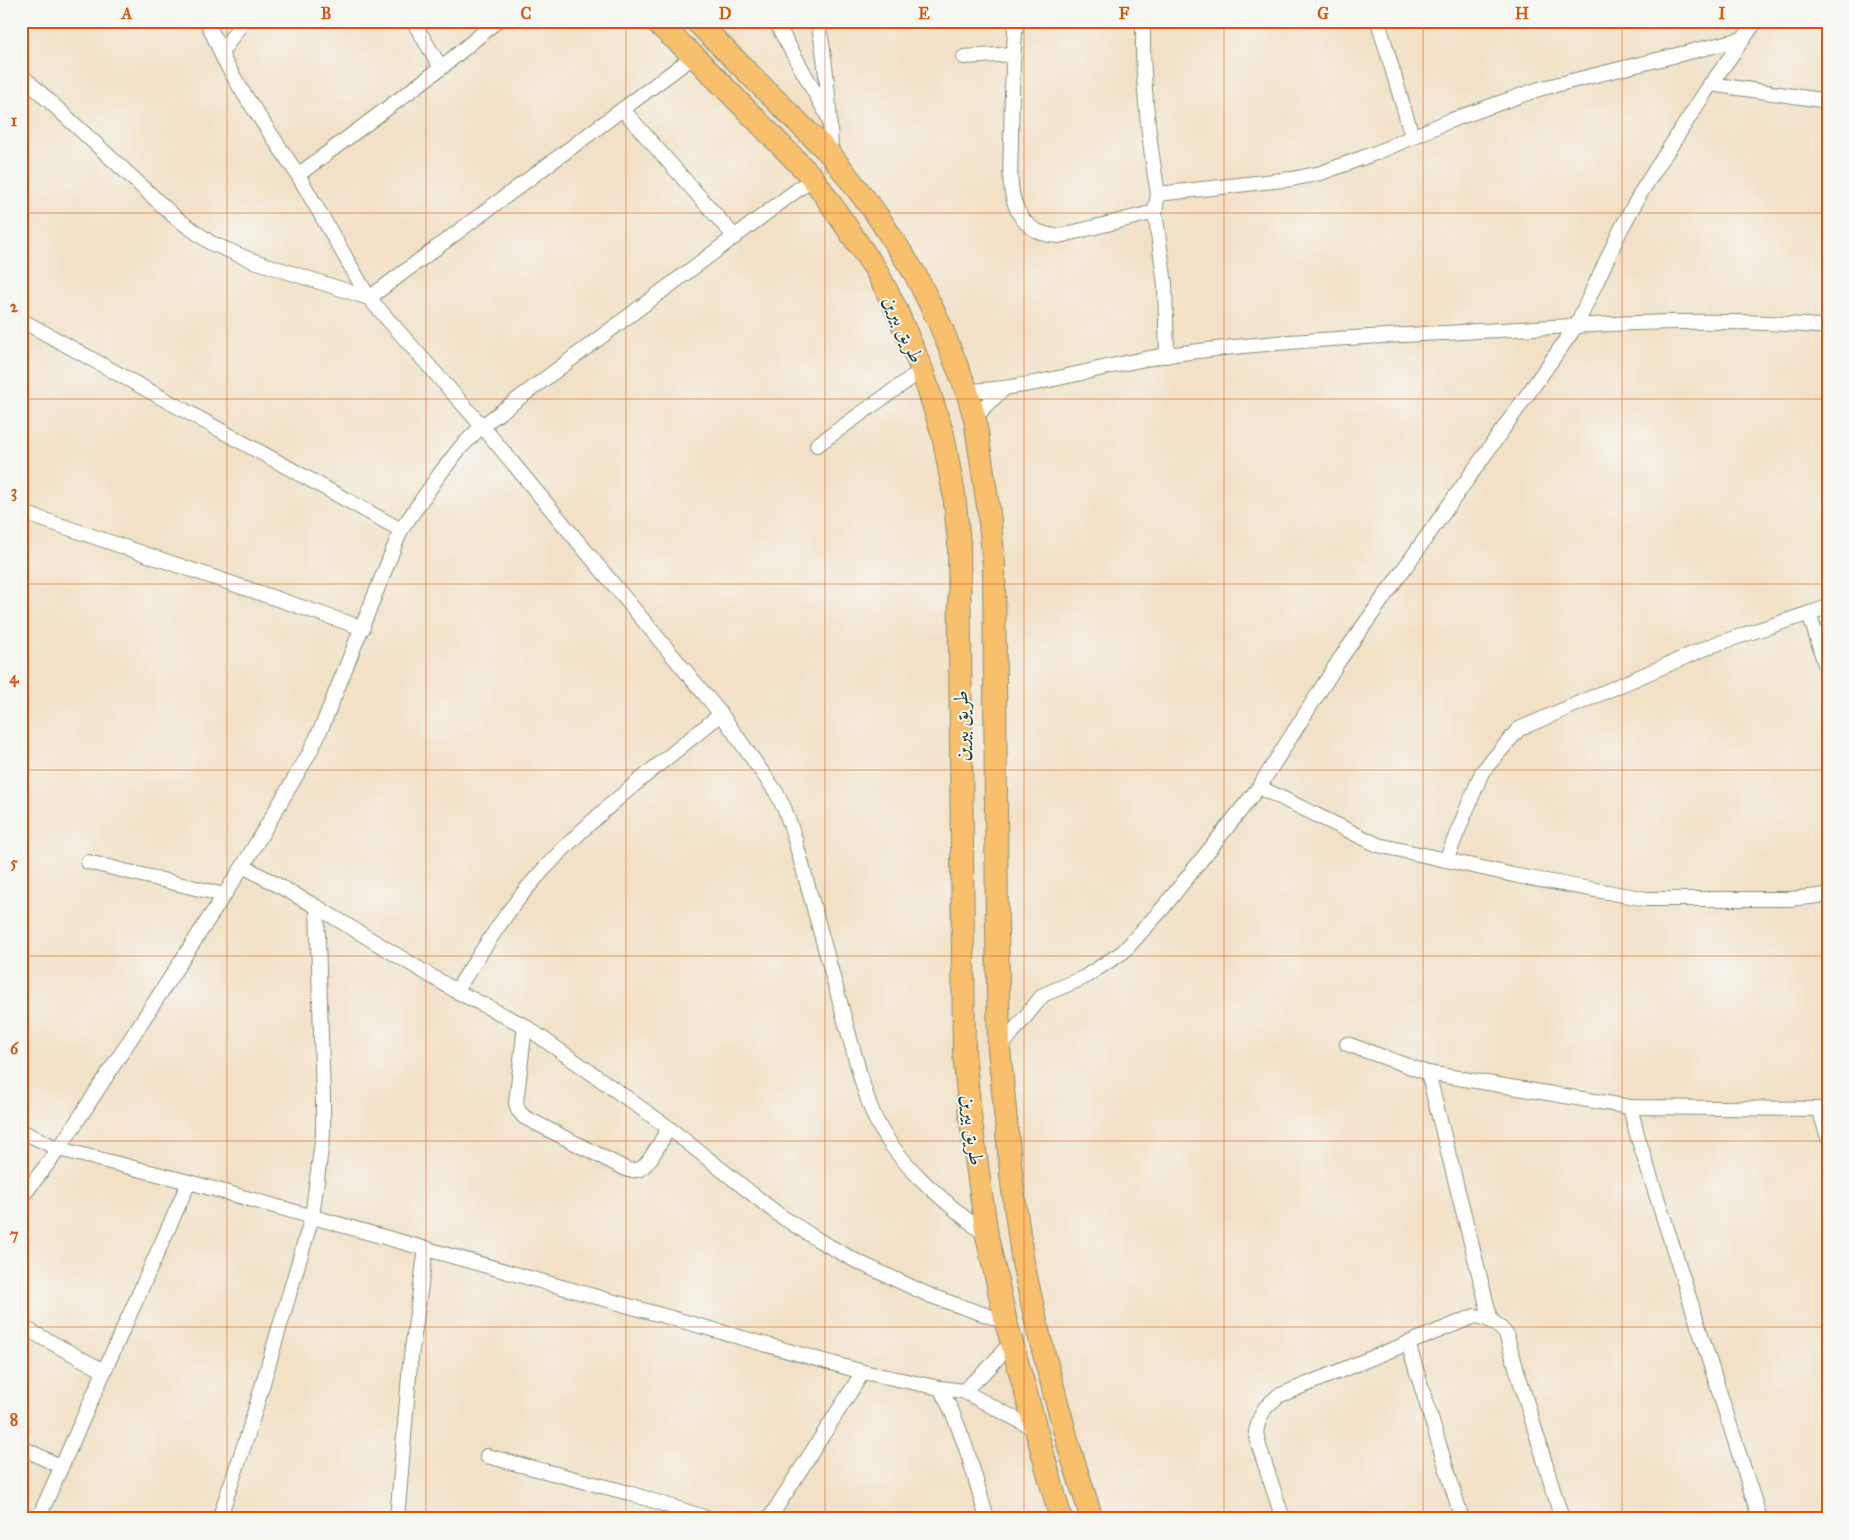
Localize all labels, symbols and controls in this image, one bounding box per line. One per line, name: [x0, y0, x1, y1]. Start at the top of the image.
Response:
text: A: [121, 4, 133, 23]
text: B: [321, 4, 331, 23]
text: C: [521, 4, 532, 23]
text: D: [719, 4, 732, 23]
text: E: [918, 4, 930, 23]
text: F: [1119, 4, 1130, 23]
text: G: [1317, 4, 1329, 23]
text: H: [1515, 4, 1529, 23]
text: I: [1719, 4, 1726, 23]
text: 1: [11, 111, 18, 130]
street label: طريق بيرين: [878, 291, 929, 367]
text: 2: [10, 297, 19, 316]
text: 3: [11, 482, 17, 502]
text: 4: [10, 668, 20, 688]
street label: طريق بيرين: [948, 690, 975, 762]
text: 5: [10, 853, 18, 872]
text: 6: [10, 1039, 19, 1058]
street label: طريق بيرين: [956, 1093, 989, 1167]
text: 7: [10, 1225, 19, 1244]
text: 8: [10, 1410, 18, 1429]

